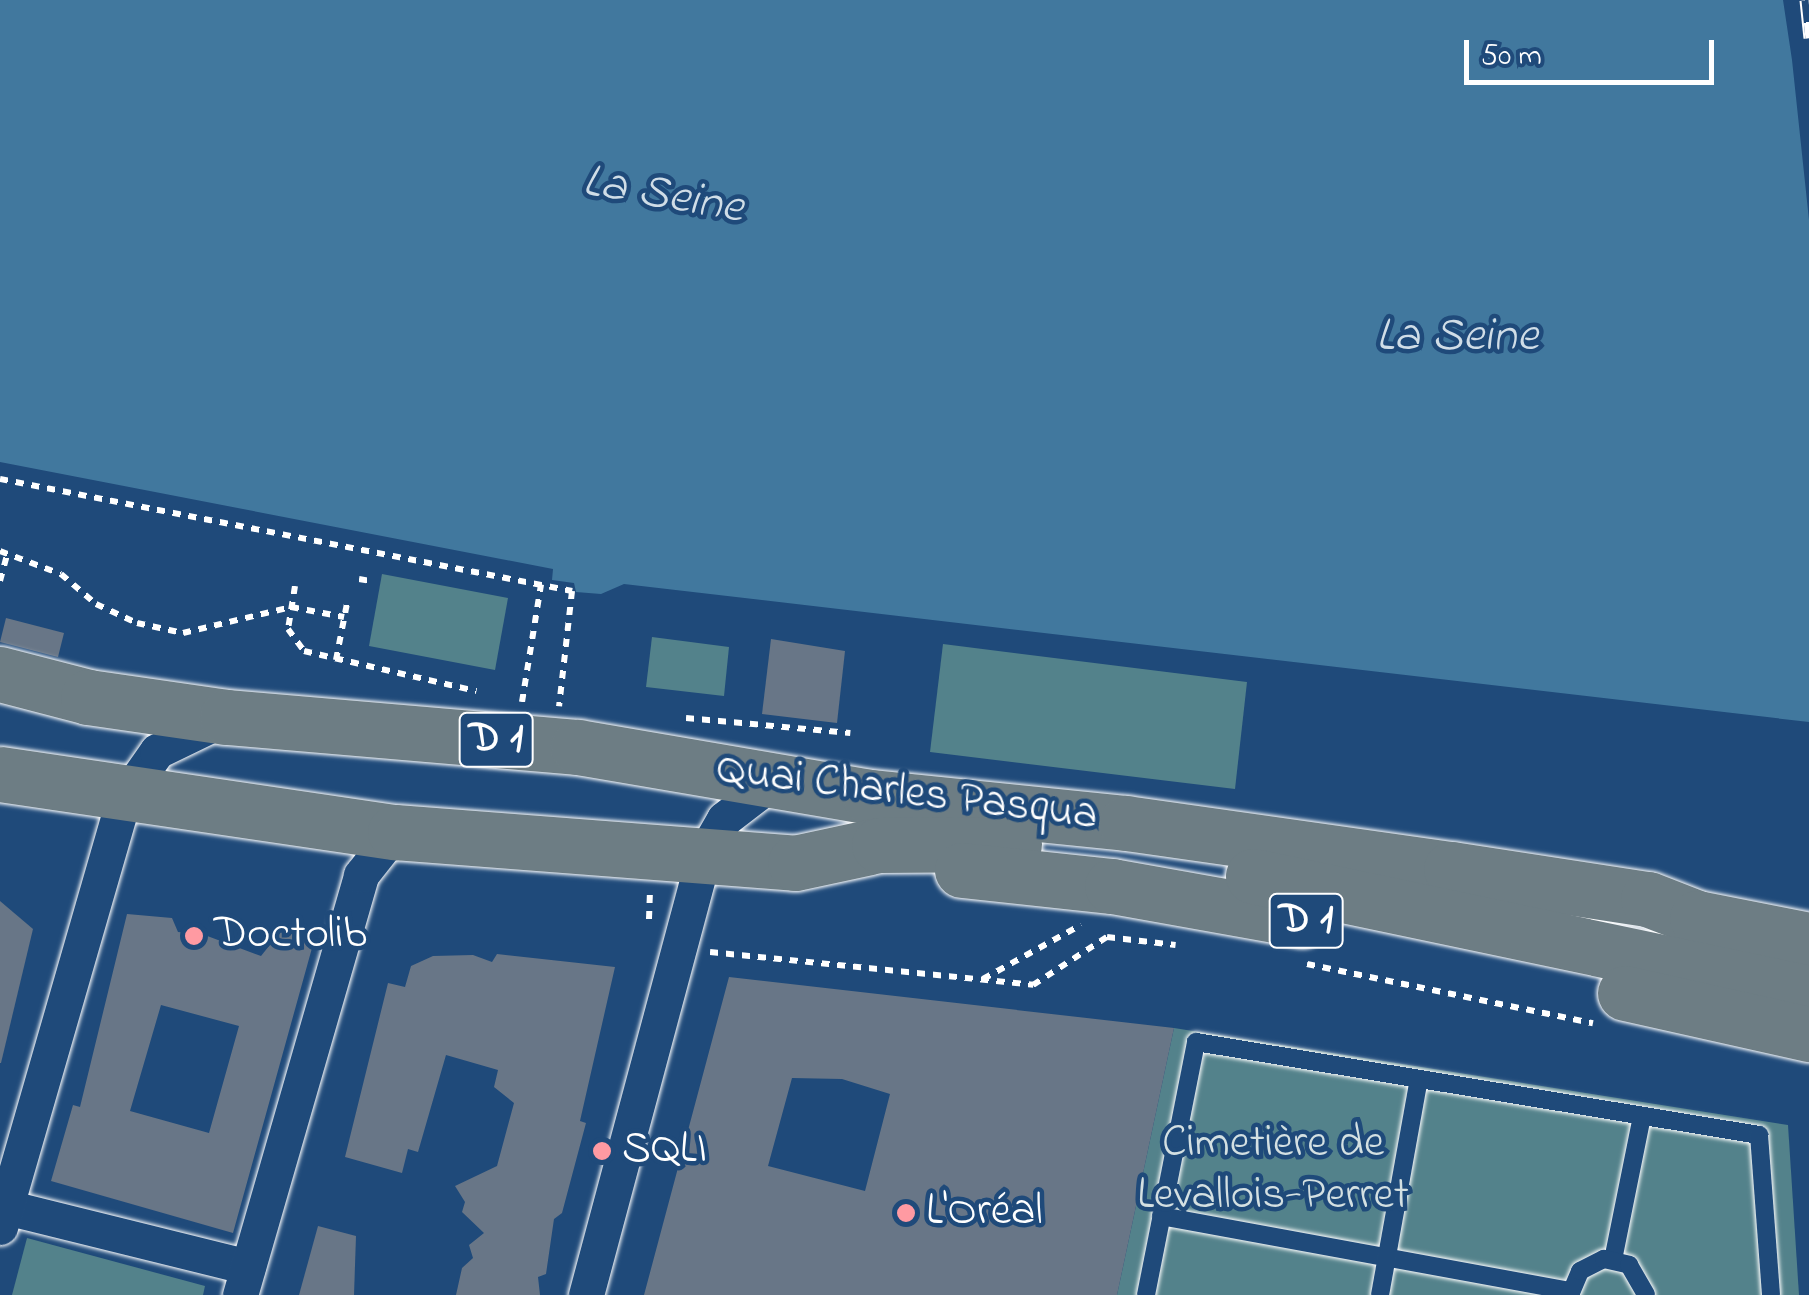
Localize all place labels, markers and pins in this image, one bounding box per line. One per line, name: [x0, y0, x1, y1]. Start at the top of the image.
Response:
place label: Doctolib: [214, 909, 367, 963]
marker: Doctolib: [183, 925, 205, 947]
place label: SQLI: [622, 1124, 707, 1178]
marker: SQLI: [591, 1140, 613, 1162]
place label: L'Oréal: [926, 1186, 1043, 1240]
marker: L'Oréal: [895, 1202, 917, 1224]

